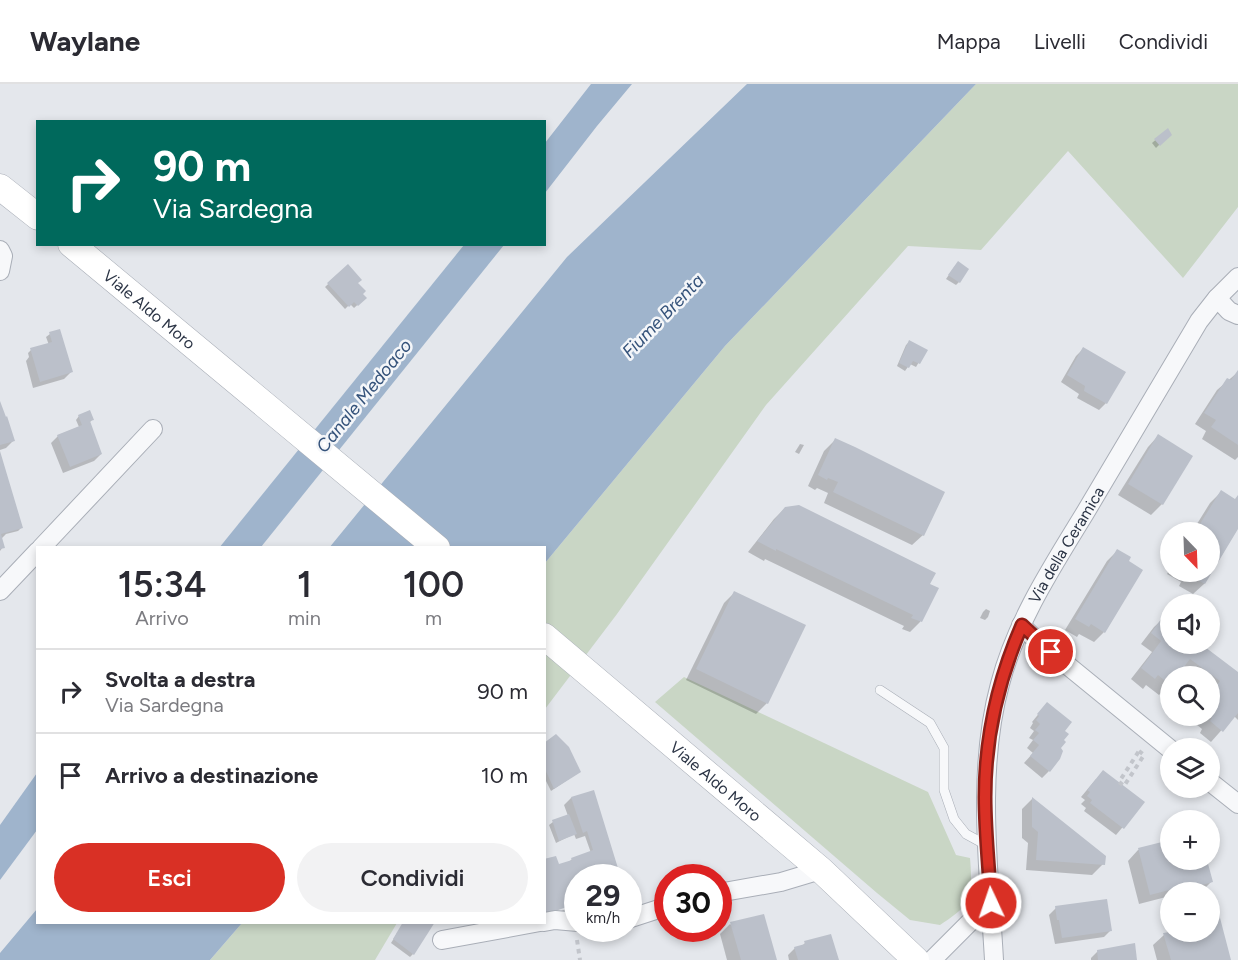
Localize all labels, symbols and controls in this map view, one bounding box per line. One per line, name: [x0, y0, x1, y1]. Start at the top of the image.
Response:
text: Waylane: [30, 24, 140, 58]
text: Mappa: [937, 29, 1001, 54]
text: Livelli: [1034, 29, 1086, 54]
text: Condividi: [1119, 29, 1208, 54]
text: 90 m: [153, 141, 251, 192]
icon: right: [54, 144, 132, 222]
text: Via Sardegna: [153, 192, 313, 225]
street label: Viale Aldo Moro: [100, 266, 199, 353]
water label: Fiume Brenta: [618, 269, 709, 363]
water label: Canale Medoaco: [312, 335, 416, 457]
street label: Via della Ceramica: [1024, 483, 1108, 606]
north arrow: [1160, 522, 1220, 582]
map controls: [1160, 522, 1220, 942]
text: 15:34: [118, 563, 206, 606]
text: 1: [297, 563, 312, 606]
text: 100: [403, 563, 464, 606]
button: sound: [1160, 594, 1220, 654]
text: Arrivo: [135, 606, 189, 630]
text: min: [288, 606, 321, 630]
text: m: [425, 606, 442, 630]
pin: [1025, 626, 1076, 677]
icon: arrive: [1034, 635, 1067, 668]
text: Svolta a destra: [105, 666, 255, 693]
button: search: [1160, 666, 1220, 726]
icon: right: [54, 675, 87, 708]
text: 90 m: [477, 678, 528, 705]
text: Via Sardegna: [105, 693, 224, 717]
street label: Viale Aldo Moro: [666, 737, 765, 825]
button: layers: [1160, 738, 1220, 798]
icon: arrive: [54, 759, 87, 792]
text: Arrivo a destinazione: [105, 762, 318, 789]
text: 10 m: [481, 762, 528, 789]
button: +: [1160, 810, 1220, 870]
button: Esci: [54, 843, 285, 912]
button: Condividi: [297, 843, 528, 912]
speed limit sign: 30: [654, 864, 732, 942]
position arrow: [959, 871, 1023, 935]
text: 29: [586, 877, 620, 914]
button: −: [1160, 882, 1220, 942]
text: km/h: [586, 909, 620, 927]

